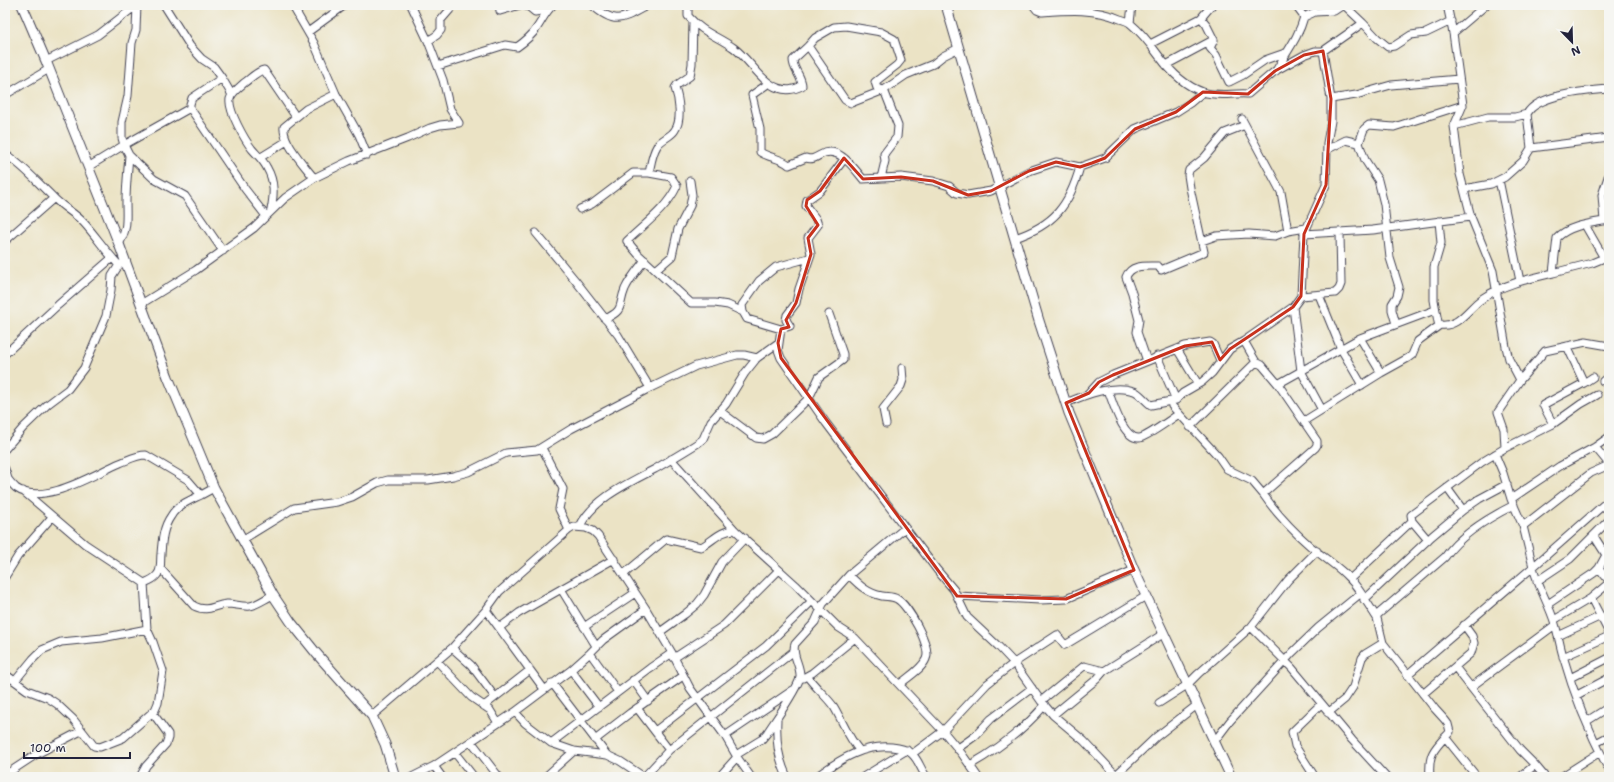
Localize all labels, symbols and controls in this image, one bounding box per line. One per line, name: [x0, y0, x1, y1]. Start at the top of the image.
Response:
north arrow: [1552, 22, 1592, 62]
text: N: [1569, 42, 1583, 59]
scale bar: [24, 734, 130, 760]
text: 100 m: [30, 740, 66, 756]

